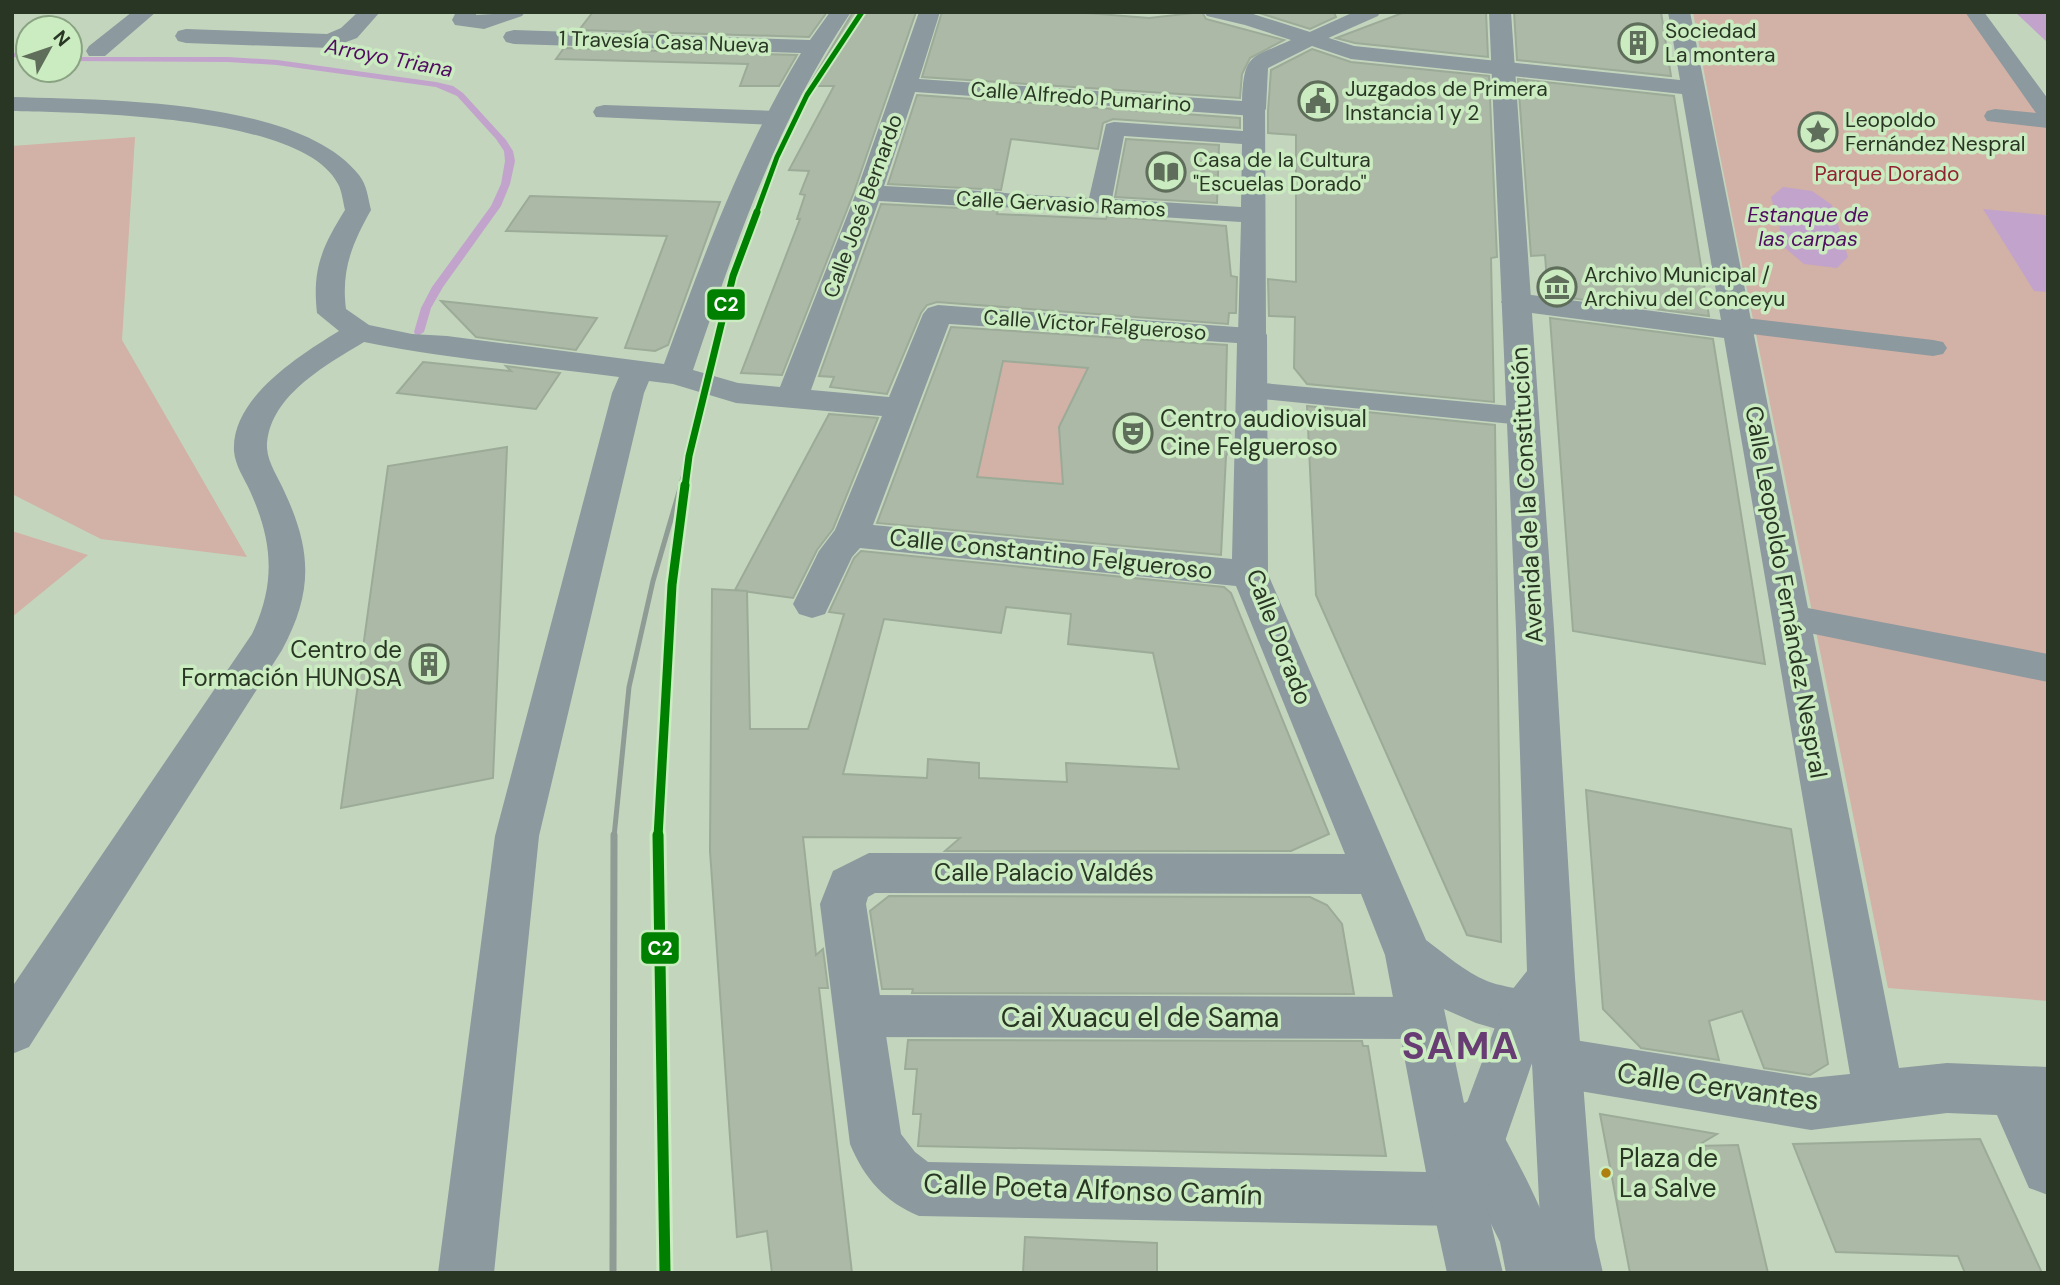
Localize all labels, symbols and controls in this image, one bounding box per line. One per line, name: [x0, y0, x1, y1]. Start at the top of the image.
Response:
north arrow: [14, 14, 84, 84]
place label: Sociedad La montera: [1665, 17, 1775, 69]
building icon: Sociedad La montera: [1617, 22, 1659, 64]
street label: 1 Travesía Casa Nueva: [558, 24, 770, 60]
text: N: [48, 25, 76, 52]
water label: Arroyo Triana: [322, 32, 455, 84]
street label: Calle Alfredo Pumarino: [970, 75, 1192, 119]
place label: Juzgados de Primera Instancia 1 y 2: [1345, 75, 1548, 127]
public building icon: Juzgados de Primera Instancia 1 y 2: [1297, 80, 1339, 122]
place label: Leopoldo Fernández Nespral: [1845, 106, 2025, 158]
street label: Calle José Bernardo: [817, 110, 909, 302]
place icon: Leopoldo Fernández Nespral: [1797, 111, 1839, 153]
place label: Casa de la Cultura "Escuelas Dorado": [1193, 146, 1371, 198]
library icon: Casa de la Cultura "Escuelas Dorado": [1145, 151, 1187, 193]
park label: Parque Dorado: [1815, 160, 1959, 188]
street label: Calle Gervasio Ramos: [955, 185, 1167, 223]
water label: Estanque de las carpas: [1747, 201, 1869, 253]
place label: Archivo Municipal / Archivu del Conceyu: [1584, 261, 1785, 313]
museum icon: Archivo Municipal / Archivu del Conceyu: [1536, 266, 1578, 308]
line badge: C2: [706, 288, 746, 321]
text: C2: [714, 292, 739, 317]
street label: Calle Víctor Felgueroso: [983, 303, 1207, 347]
street label: Avenida de la Constitución: [1503, 346, 1550, 644]
place label: Centro audiovisual Cine Felgueroso: [1160, 403, 1367, 462]
street label: Calle Leopoldo Fernández Nespral: [1738, 403, 1835, 780]
theatre icon: Centro audiovisual Cine Felgueroso: [1112, 412, 1154, 454]
street label: Calle Constantino Felgueroso: [888, 521, 1214, 586]
street label: Calle Dorado: [1239, 565, 1320, 709]
place label: Centro de Formación HUNOSA: [181, 634, 402, 693]
building icon: Centro de Formación HUNOSA: [408, 643, 450, 685]
street label: Calle Palacio Valdés: [934, 857, 1154, 888]
line badge: C2: [640, 931, 680, 965]
text: C2: [648, 936, 673, 961]
street label: Cai Xuacu el de Sama: [1001, 999, 1279, 1036]
district label: SAMA: [1402, 1021, 1520, 1071]
street label: Calle Cervantes: [1615, 1054, 1821, 1119]
place label: Plaza de La Salve: [1619, 1141, 1718, 1205]
street label: Calle Poeta Alfonso Camín: [923, 1165, 1263, 1214]
marker: Plaza de La Salve: [1599, 1166, 1613, 1180]

